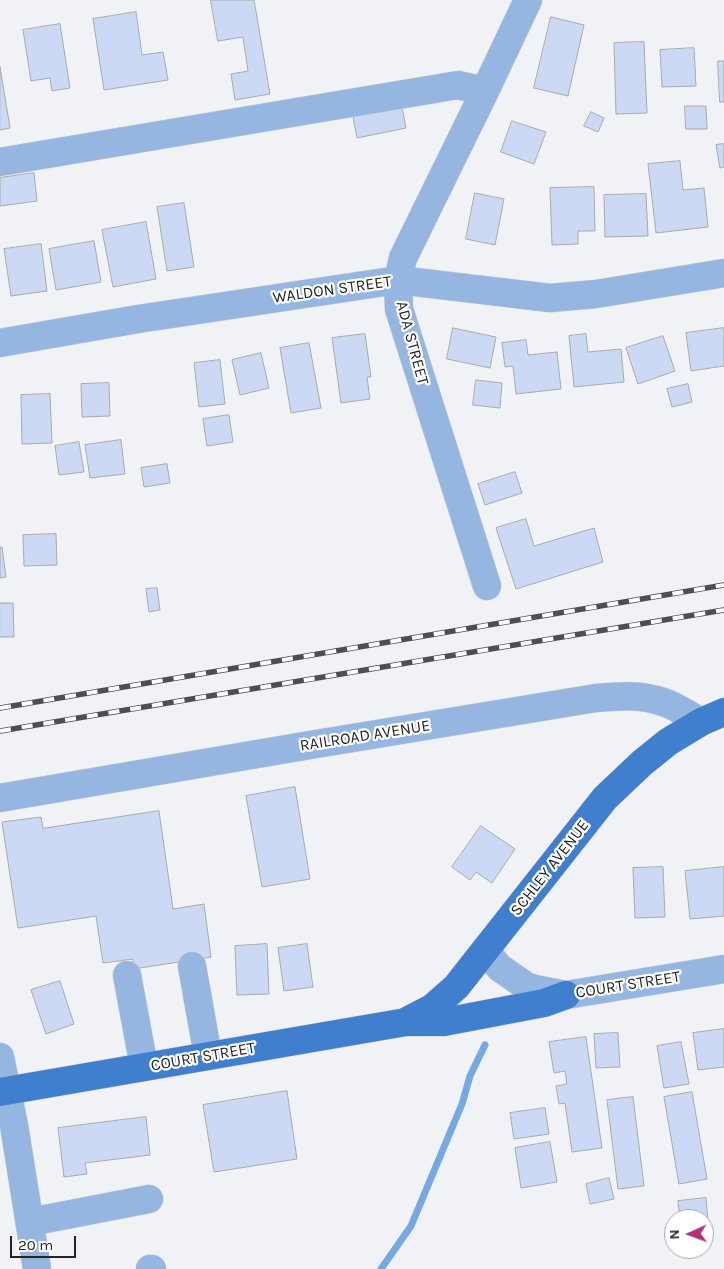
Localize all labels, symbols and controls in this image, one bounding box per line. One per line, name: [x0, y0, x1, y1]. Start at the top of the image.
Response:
street label: WALDON STREET: [271, 272, 393, 308]
street label: ADA STREET: [392, 299, 432, 387]
street label: RAILROAD AVENUE: [298, 716, 432, 756]
street label: SCHLEY AVENUE: [507, 816, 593, 920]
street label: COURT STREET: [574, 967, 682, 1003]
street label: COURT STREET: [149, 1038, 257, 1076]
north arrow: [664, 1209, 714, 1259]
scale bar: [12, 1226, 79, 1258]
text: N: [666, 1229, 683, 1240]
text: 20 m: [18, 1236, 53, 1254]

